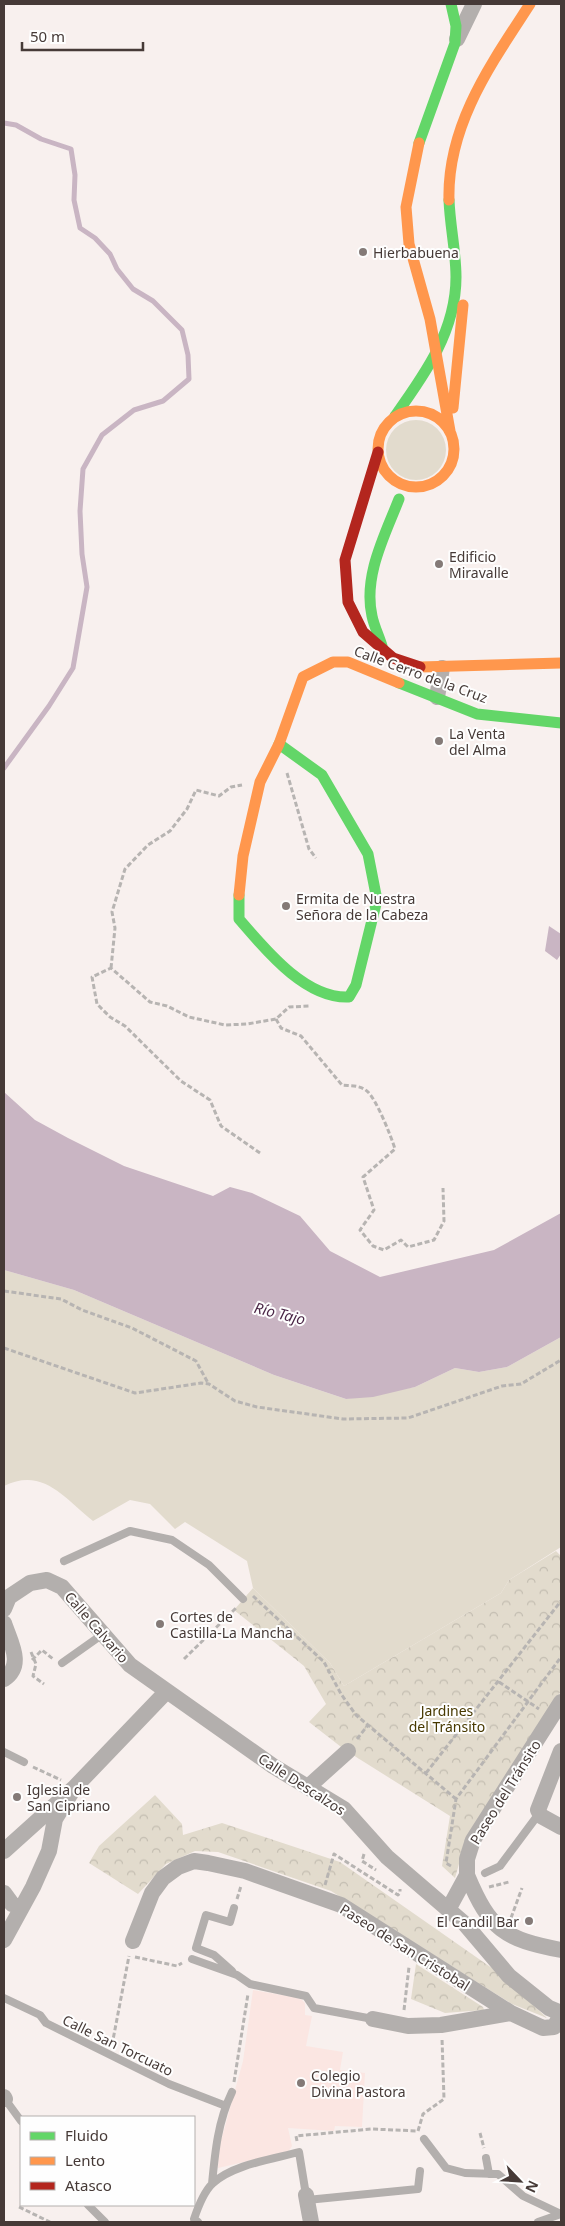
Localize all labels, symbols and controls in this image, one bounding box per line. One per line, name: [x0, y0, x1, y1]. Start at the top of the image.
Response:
scale bar: [22, 20, 144, 52]
text: 50 m: [30, 26, 65, 46]
place label: Hierbabuena: [373, 243, 459, 262]
marker: Hierbabuena: [357, 246, 369, 258]
place label: Edificio Miravalle: [449, 547, 509, 582]
marker: Edificio Miravalle: [433, 558, 445, 570]
street label: Calle Cerro de la Cruz: [352, 641, 491, 707]
place label: La Venta del Alma: [449, 724, 506, 759]
marker: La Venta del Alma: [433, 735, 445, 747]
place label: Ermita de Nuestra Señora de la Cabeza: [296, 889, 428, 924]
marker: Ermita de Nuestra Señora de la Cabeza: [280, 900, 292, 912]
water label: Río Tajo: [252, 1297, 308, 1329]
street label: Calle Calvario: [61, 1587, 133, 1667]
place label: Cortes de Castilla-La Mancha: [170, 1607, 293, 1642]
marker: Cortes de Castilla-La Mancha: [154, 1618, 166, 1630]
park label: Jardines del Tránsito: [409, 1701, 485, 1736]
street label: Paseo del Tránsito: [465, 1736, 545, 1848]
street label: Calle Descalzos: [255, 1749, 349, 1819]
place label: Iglesia de San Cipriano: [27, 1780, 110, 1815]
marker: Iglesia de San Cipriano: [11, 1791, 23, 1803]
street label: Paseo de San Cristobal: [337, 1899, 473, 1995]
place label: El Candil Bar: [436, 1912, 519, 1931]
marker: El Candil Bar: [523, 1915, 535, 1927]
street label: Calle San Torcuato: [60, 2010, 176, 2080]
place label: Colegio Divina Pastora: [311, 2066, 406, 2101]
marker: Colegio Divina Pastora: [295, 2077, 307, 2089]
legend: [20, 2116, 195, 2206]
text: Fluido: [65, 2125, 108, 2145]
text: Lento: [65, 2150, 105, 2170]
north arrow: [495, 2156, 545, 2206]
text: Atasco: [65, 2175, 112, 2195]
text: N: [521, 2178, 543, 2196]

